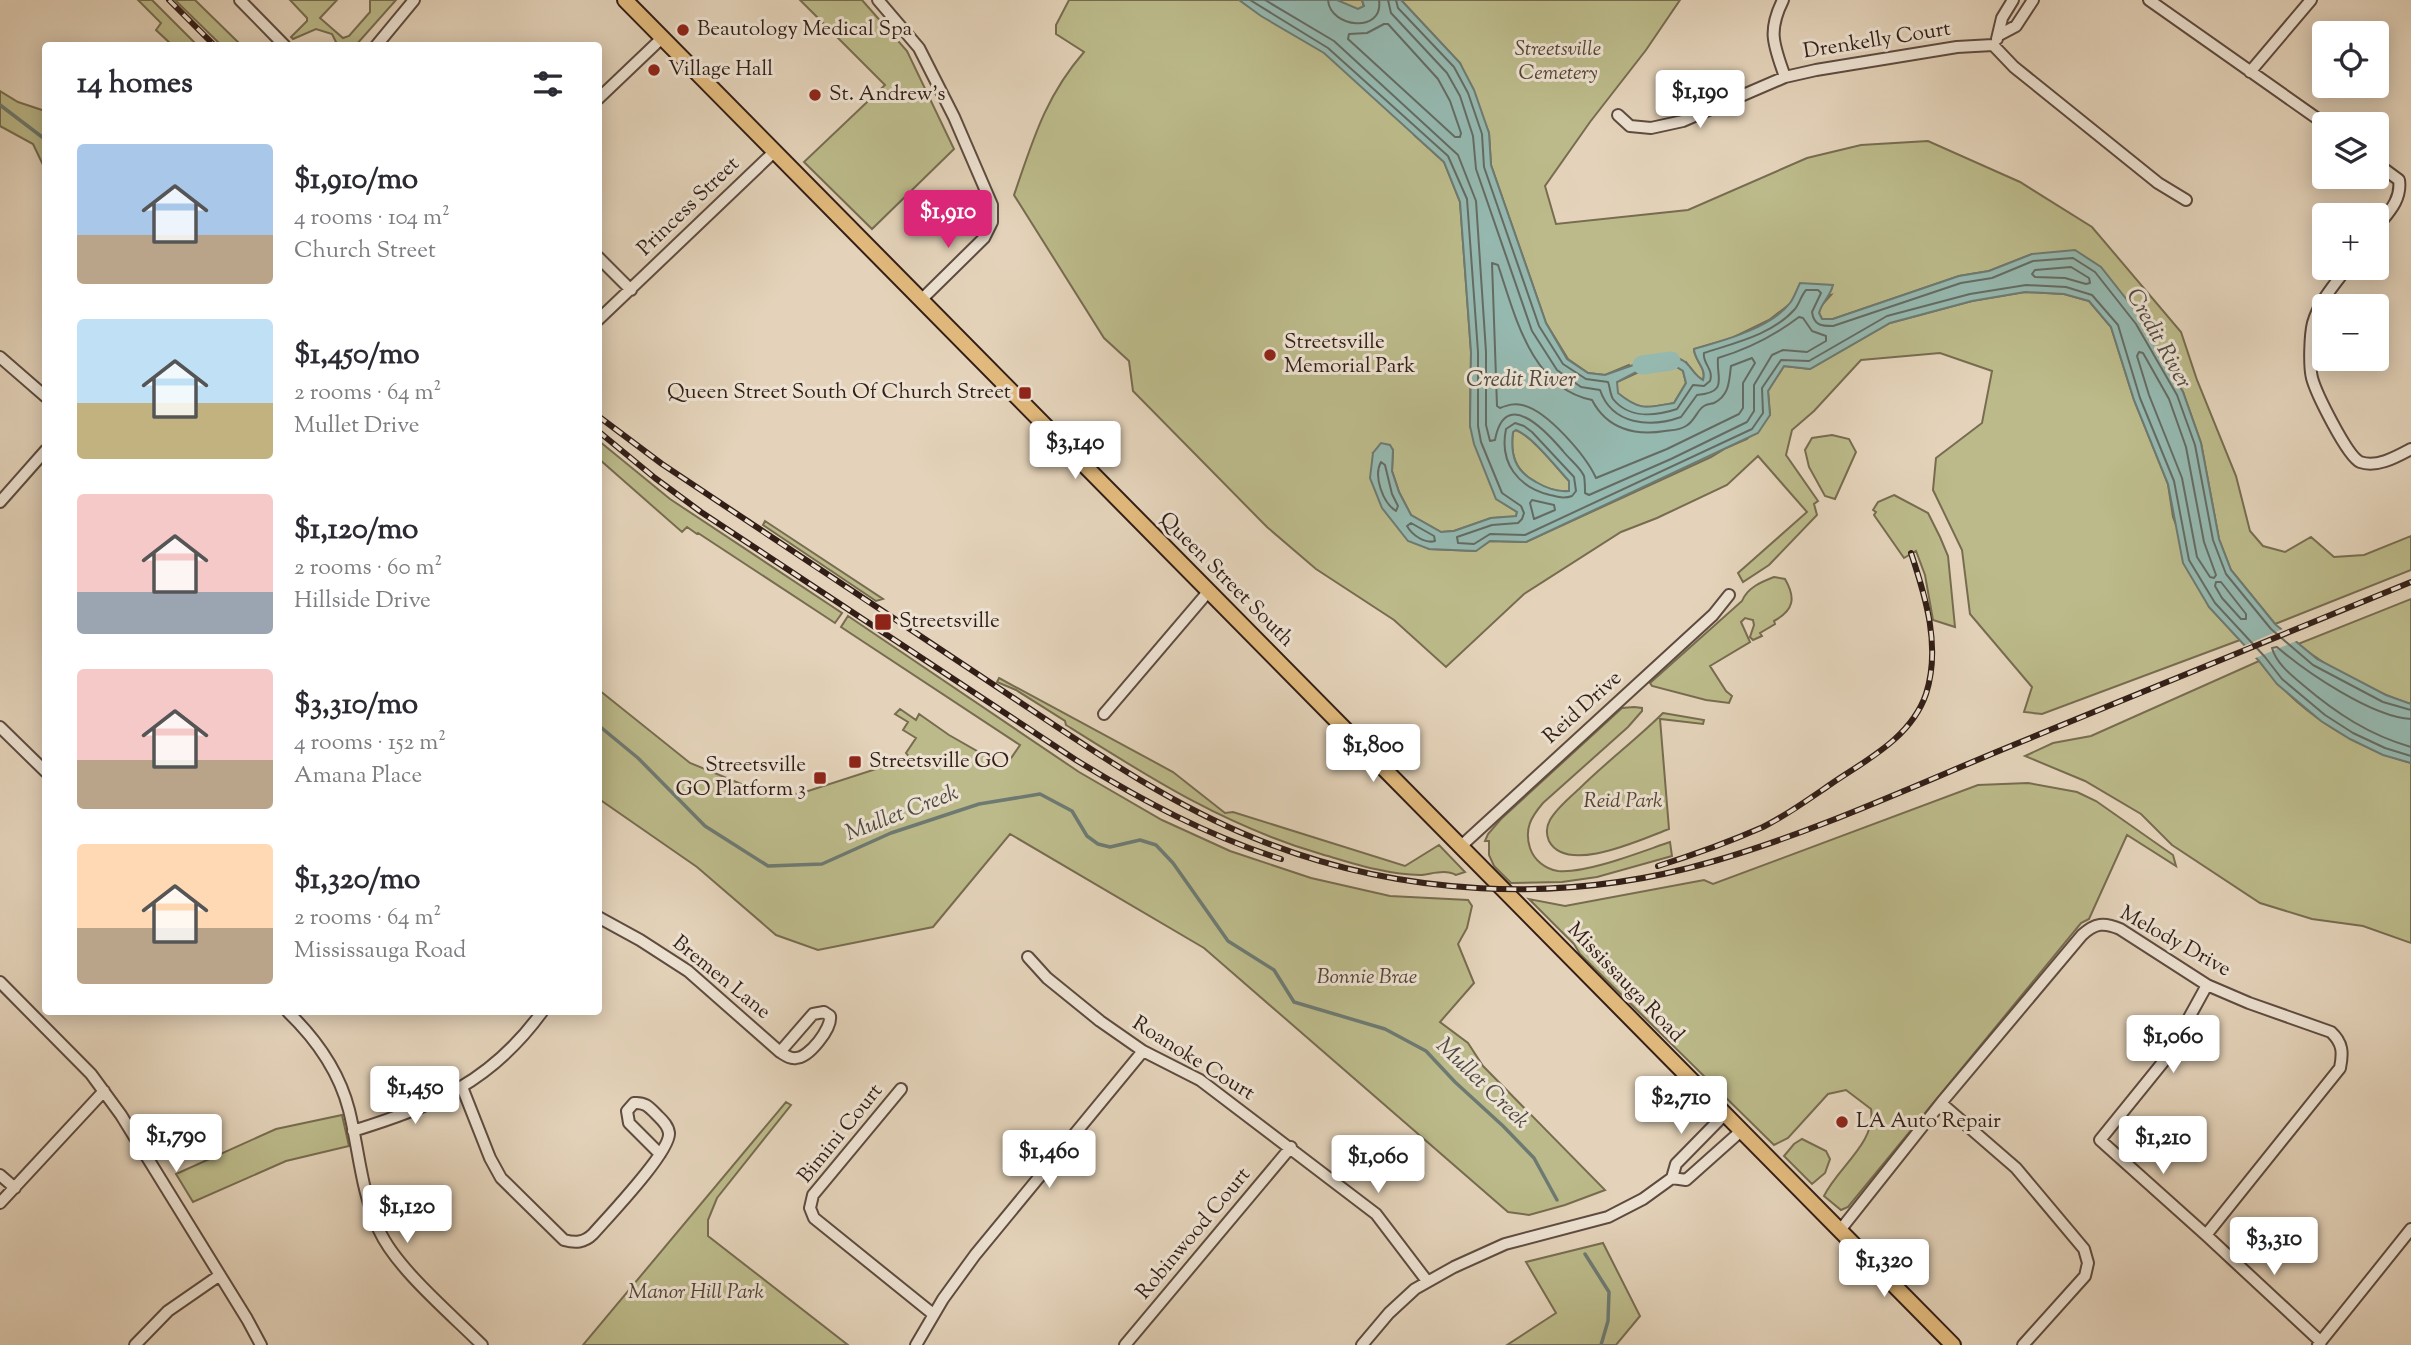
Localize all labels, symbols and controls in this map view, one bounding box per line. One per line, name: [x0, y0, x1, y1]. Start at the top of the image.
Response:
place label: Beautology Medical Spa: [697, 15, 913, 45]
street label: Drenkelly Court: [1801, 15, 1953, 67]
map controls: [2312, 21, 2389, 371]
button: locate: [2312, 21, 2389, 98]
marker: Beautology Medical Spa: [675, 22, 691, 38]
park label: Streetsville Cemetery: [1515, 35, 1601, 89]
place label: Village Hall: [668, 55, 773, 85]
marker: Village Hall: [646, 62, 662, 78]
text: 14 homes: [77, 63, 193, 106]
icon: filters: [529, 65, 567, 103]
pin: $1,190: [1643, 71, 1757, 130]
text: $1,190: [1672, 76, 1728, 109]
place label: St. Andrew's: [829, 80, 946, 110]
marker: St. Andrew's: [807, 87, 823, 103]
button: layers: [2312, 112, 2389, 189]
street label: Princess Street: [631, 150, 747, 264]
text: $1,910/mo: [294, 159, 418, 202]
icon: home: [133, 172, 217, 256]
pin: $1,910: [891, 190, 1005, 250]
text: $1,910: [920, 196, 976, 229]
text: 4 rooms · 104 m²: [294, 202, 450, 235]
button: +: [2312, 203, 2389, 280]
text: Church Street: [294, 235, 436, 268]
water label: Credit River: [2117, 283, 2199, 395]
button: −: [2312, 294, 2389, 371]
place label: Streetsville Memorial Park: [1284, 328, 1416, 382]
text: $1,450/mo: [294, 334, 420, 377]
icon: home: [133, 347, 217, 431]
marker: Streetsville Memorial Park: [1262, 347, 1278, 363]
water label: Credit River: [1466, 364, 1576, 397]
text: 2 rooms · 64 m²: [294, 377, 441, 410]
place label: Queen Street South Of Church Street: [667, 378, 1011, 408]
marker: Queen Street South Of Church Street: [1017, 385, 1033, 401]
text: Mullet Drive: [294, 410, 419, 443]
pin: $3,140: [1018, 421, 1132, 481]
text: $3,140: [1046, 427, 1104, 460]
street label: Queen Street South: [1152, 506, 1300, 654]
text: $1,120/mo: [294, 509, 419, 552]
icon: home: [133, 522, 217, 606]
text: 2 rooms · 60 m²: [294, 552, 442, 585]
text: Hillside Drive: [294, 585, 431, 618]
place label: Streetsville: [899, 607, 1000, 637]
marker: Streetsville: [873, 612, 893, 632]
street label: Reid Drive: [1537, 664, 1629, 752]
text: $3,310/mo: [294, 684, 418, 727]
icon: home: [133, 697, 217, 781]
pin: $1,800: [1316, 724, 1430, 784]
text: 4 rooms · 152 m²: [294, 727, 446, 760]
text: $1,800: [1342, 730, 1404, 763]
place label: Streetsville GO: [869, 747, 1009, 777]
place label: Streetsville GO Platform 3: [676, 751, 806, 805]
marker: Streetsville GO: [847, 754, 863, 770]
text: Amana Place: [294, 760, 422, 793]
marker: Streetsville GO Platform 3: [812, 770, 828, 786]
water label: Mullet Creek: [841, 777, 963, 851]
park label: Reid Park: [1583, 787, 1663, 817]
text: $1,320/mo: [294, 859, 420, 902]
icon: home: [133, 872, 217, 956]
street label: Melody Drive: [2114, 899, 2236, 985]
text: 2 rooms · 64 m²: [294, 902, 441, 935]
street label: Mississauga Road: [1560, 916, 1691, 1050]
street label: Bremen Lane: [665, 929, 777, 1027]
text: Mississauga Road: [294, 935, 466, 968]
park label: Bonnie Brae: [1317, 963, 1417, 993]
street label: Roanoke Court: [1126, 1009, 1260, 1109]
pin: $1,060: [2116, 1016, 2230, 1075]
text: $1,060: [2143, 1021, 2203, 1054]
water label: Mullet Creek: [1428, 1031, 1536, 1137]
pin: $1,450: [358, 1066, 472, 1126]
text: $1,450: [386, 1072, 444, 1105]
pin: $2,710: [1624, 1076, 1738, 1136]
street label: Bimini Court: [791, 1078, 891, 1190]
text: $2,710: [1651, 1082, 1711, 1115]
place label: LA Auto Repair: [1856, 1107, 2001, 1137]
pin: $1,790: [119, 1114, 233, 1174]
marker: LA Auto Repair: [1834, 1114, 1850, 1130]
pin: $1,210: [2106, 1116, 2220, 1176]
text: $1,790: [146, 1120, 206, 1153]
text: $1,210: [2135, 1122, 2191, 1155]
pin: $1,460: [992, 1130, 1106, 1190]
text: $1,460: [1019, 1136, 1079, 1169]
pin: $1,060: [1321, 1136, 1435, 1195]
text: $1,060: [1348, 1141, 1408, 1174]
street label: Robinwood Court: [1130, 1161, 1258, 1307]
pin: $1,120: [350, 1186, 464, 1245]
text: $1,120: [379, 1191, 435, 1224]
pin: $3,310: [2217, 1218, 2331, 1277]
text: $3,310: [2246, 1223, 2302, 1256]
pin: $1,320: [1827, 1240, 1941, 1299]
text: $1,320: [1855, 1245, 1913, 1278]
park label: Manor Hill Park: [628, 1278, 764, 1308]

